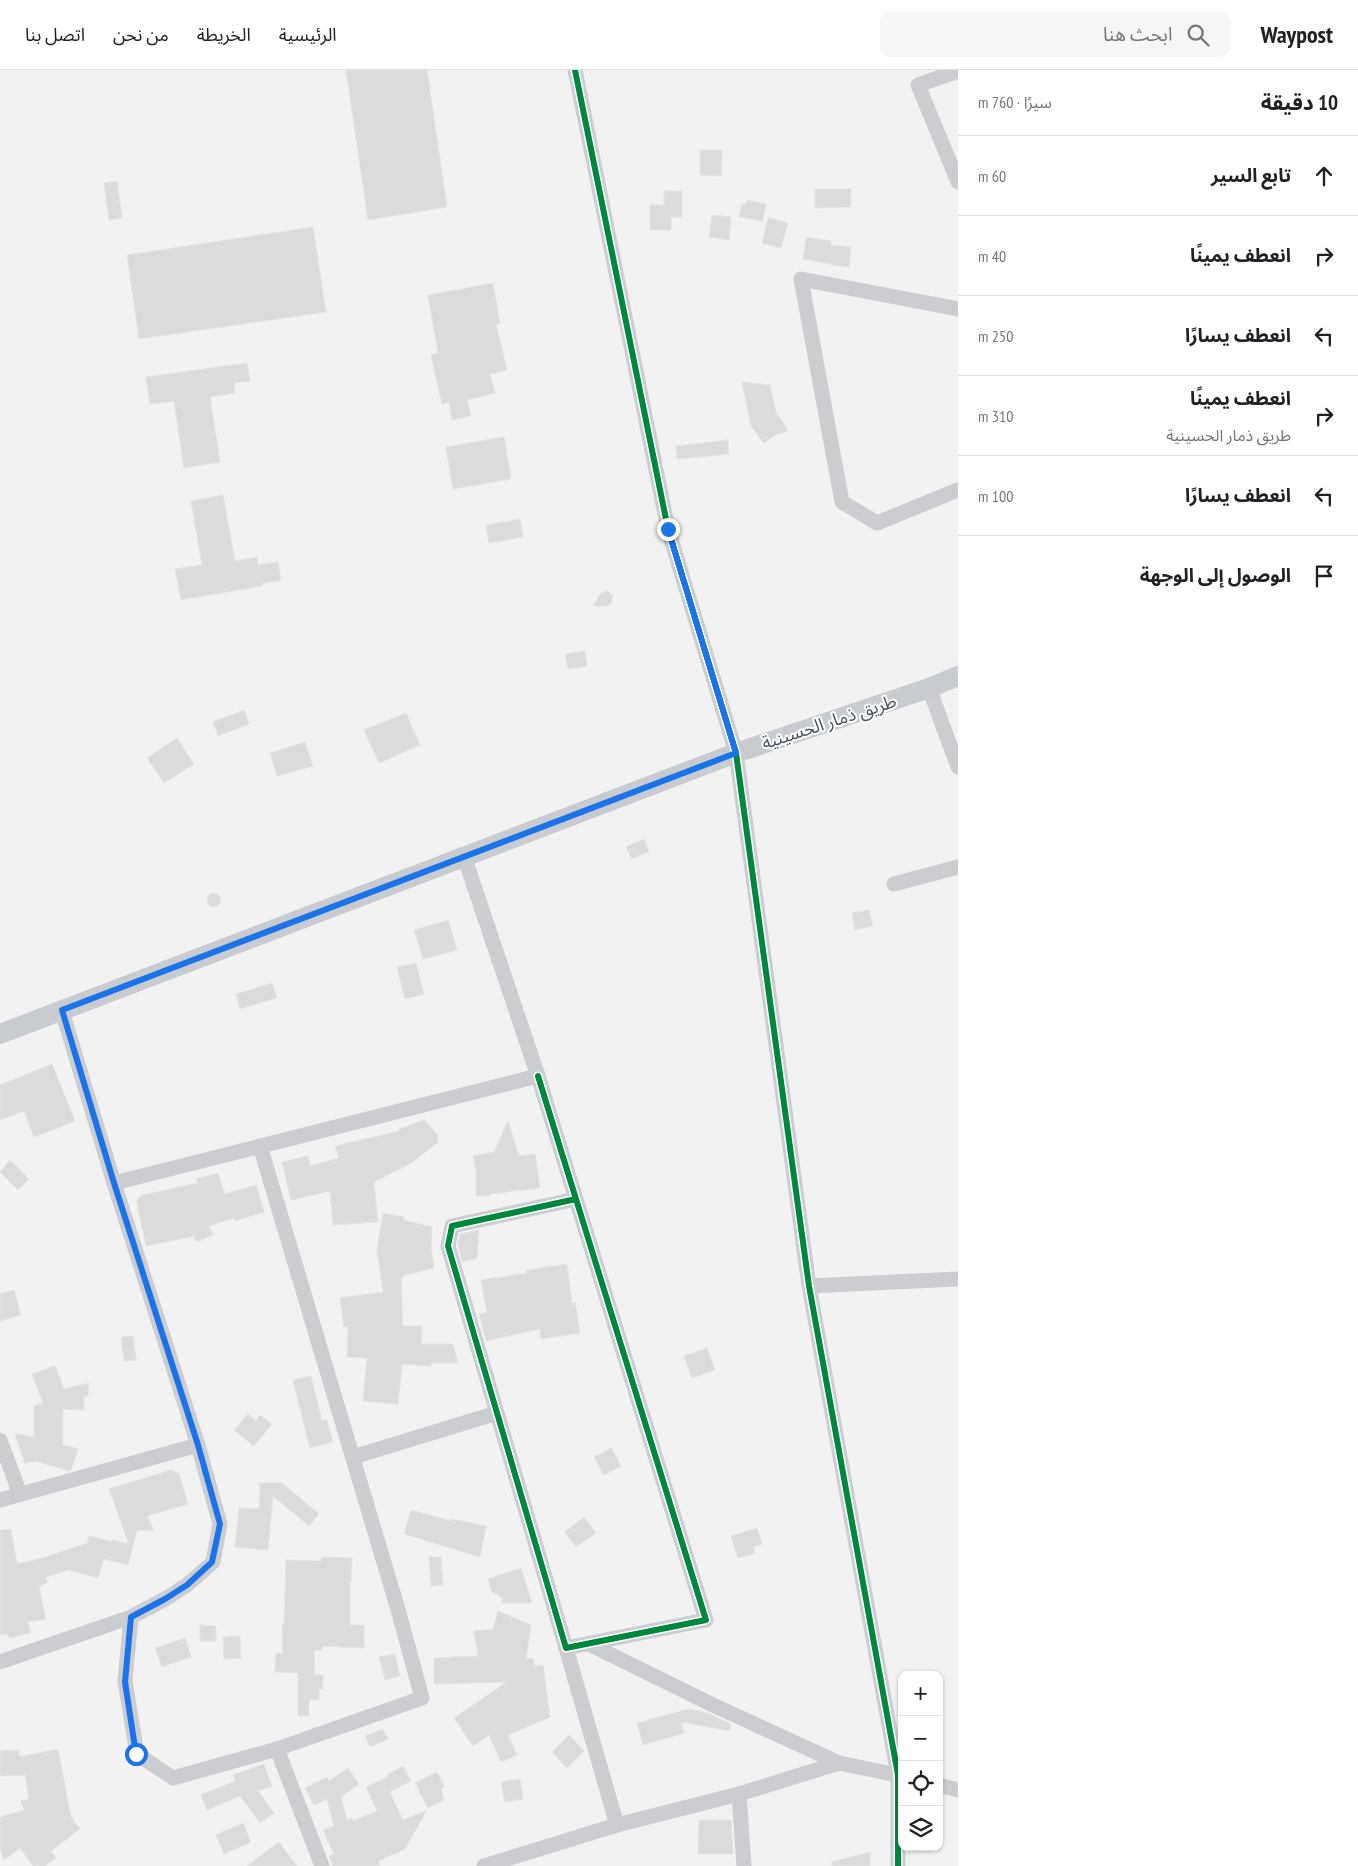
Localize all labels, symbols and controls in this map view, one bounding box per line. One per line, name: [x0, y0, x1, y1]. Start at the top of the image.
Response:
search box: [880, 12, 1230, 57]
text: Waypost: [1260, 19, 1333, 50]
icon: search: [1184, 21, 1212, 49]
text: ابحث هنا: [1103, 22, 1172, 46]
text: اتصل بنا: [25, 23, 85, 46]
text: من نحن: [113, 23, 169, 46]
text: الخريطة: [197, 23, 251, 46]
text: الرئيسية: [279, 23, 337, 46]
text: 10 دقيقة: [1261, 89, 1338, 116]
text: سيرًا · 760 m: [978, 92, 1052, 112]
icon: ahead: [1310, 162, 1338, 190]
text: تابع السير: [1211, 163, 1291, 187]
text: 60 m: [978, 166, 1006, 186]
icon: right: [1310, 242, 1338, 270]
text: انعطف يمينًا: [1190, 243, 1291, 267]
text: 40 m: [978, 246, 1006, 266]
icon: left: [1310, 322, 1338, 350]
text: انعطف يسارًا: [1185, 323, 1291, 347]
text: 250 m: [978, 326, 1013, 346]
text: انعطف يمينًا: [1190, 386, 1291, 410]
icon: right: [1310, 402, 1338, 430]
text: 310 m: [978, 406, 1013, 426]
text: طريق ذمار الحسينية: [1166, 425, 1291, 445]
icon: left: [1310, 482, 1338, 510]
text: انعطف يسارًا: [1185, 483, 1291, 507]
text: 100 m: [978, 486, 1013, 506]
route end: [657, 518, 680, 541]
icon: arrive: [1310, 562, 1338, 590]
text: الوصول إلى الوجهة: [1140, 563, 1291, 587]
street label: طريق ذمار الحسينية: [759, 689, 899, 754]
map controls: [898, 1671, 943, 1851]
button: +: [898, 1671, 943, 1716]
button: −: [898, 1716, 943, 1761]
route start: [125, 1743, 148, 1766]
button: locate: [898, 1761, 943, 1806]
button: layers: [898, 1806, 943, 1851]

